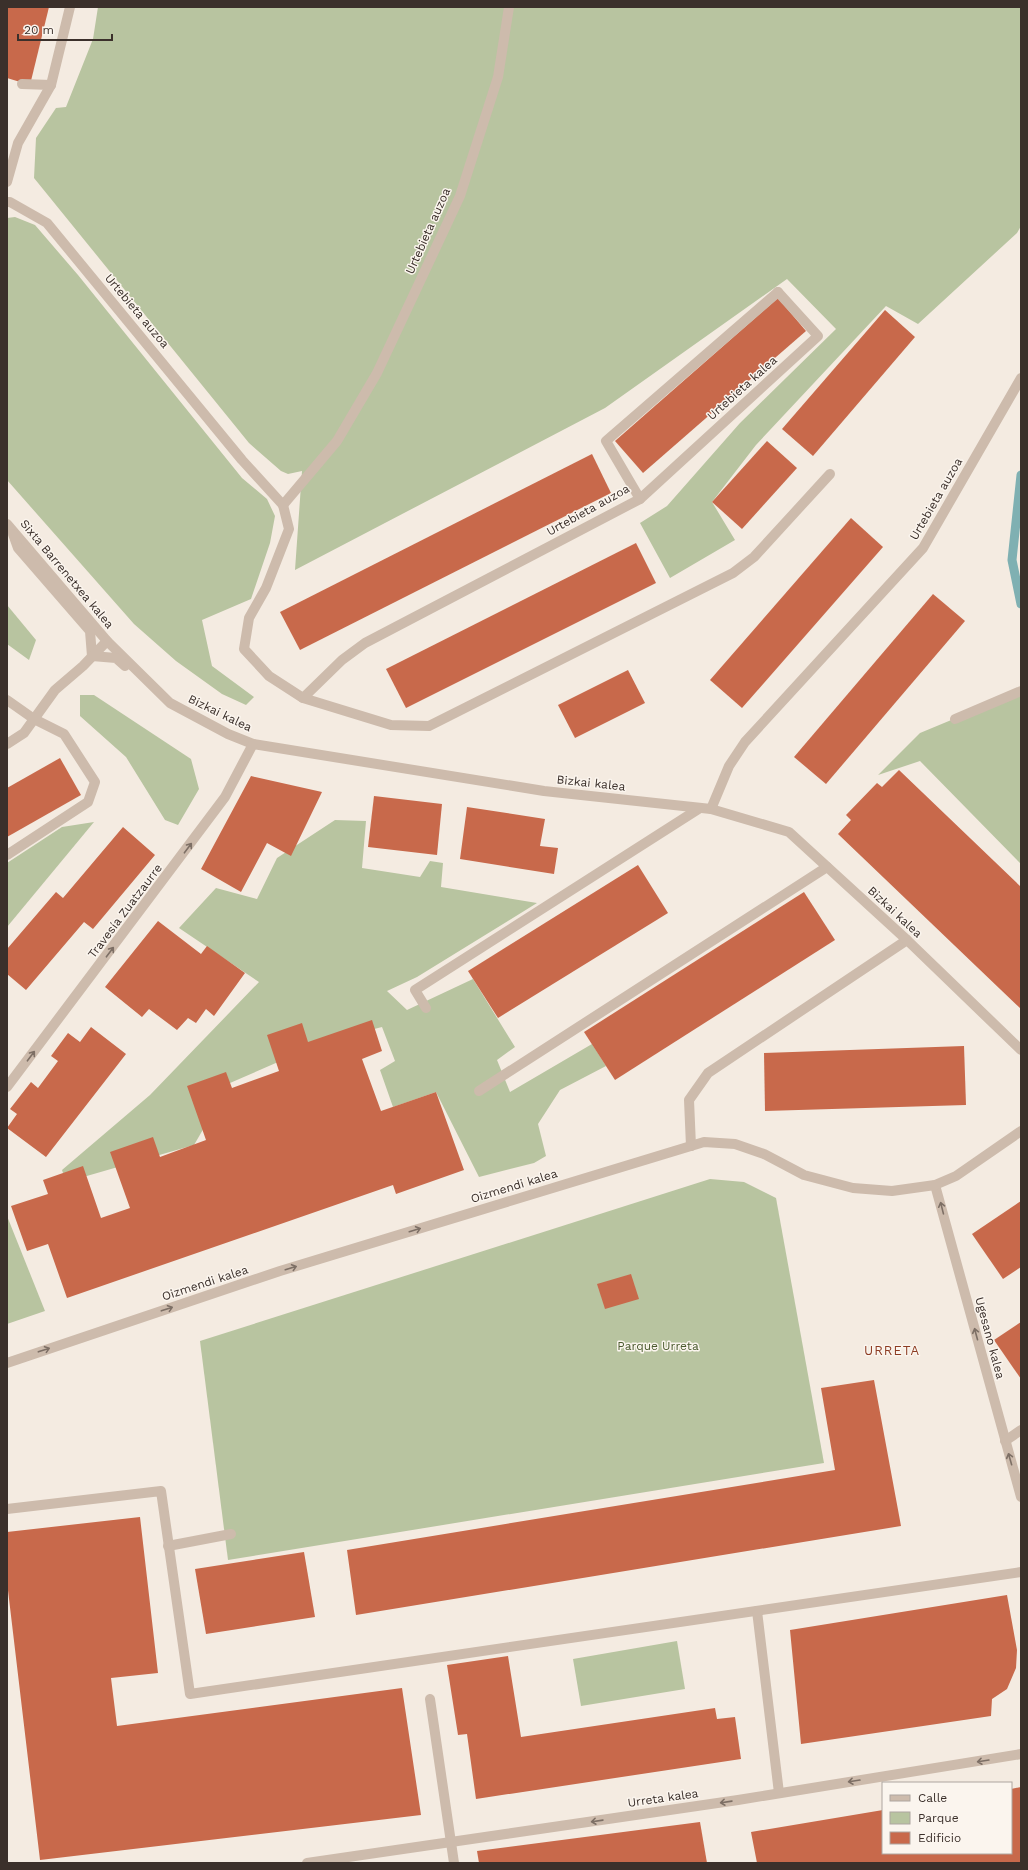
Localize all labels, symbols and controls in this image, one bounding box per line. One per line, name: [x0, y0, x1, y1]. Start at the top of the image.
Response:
scale bar: [18, 16, 112, 42]
text: 20 m: [24, 23, 54, 37]
street label: Urtebieta auzoa: [403, 186, 453, 276]
street label: Urtebieta auzoa: [102, 271, 172, 351]
street label: Urtebieta kalea: [704, 353, 780, 423]
street label: Urtebieta auzoa: [907, 455, 965, 543]
street label: Urtebieta auzoa: [544, 481, 632, 539]
street label: Sixta Barrenetxea kalea: [17, 517, 117, 631]
street label: Bizkai kalea: [186, 692, 254, 735]
street label: Bizkai kalea: [556, 772, 626, 794]
one-way arrow: [183, 843, 192, 854]
street label: Travesía Zuatzaurre: [85, 861, 165, 961]
street label: Bizkai kalea: [865, 883, 925, 941]
one-way arrow: [105, 947, 114, 958]
one-way arrow: [27, 1051, 35, 1062]
street label: Oizmendi kalea: [469, 1166, 559, 1206]
one-way arrow: [938, 1202, 945, 1215]
one-way arrow: [408, 1226, 421, 1233]
street label: Oizmendi kalea: [160, 1262, 250, 1304]
one-way arrow: [284, 1264, 297, 1271]
street label: Ugesano kalea: [972, 1295, 1008, 1381]
one-way arrow: [161, 1305, 174, 1312]
one-way arrow: [972, 1328, 979, 1341]
park label: Parque Urreta: [617, 1339, 699, 1353]
district label: URRETA: [864, 1343, 920, 1358]
one-way arrow: [38, 1346, 50, 1354]
one-way arrow: [1006, 1453, 1013, 1466]
one-way arrow: [977, 1757, 990, 1765]
one-way arrow: [848, 1778, 861, 1786]
legend: [882, 1782, 1012, 1854]
street label: Urreta kalea: [627, 1786, 699, 1810]
text: Calle: [918, 1791, 947, 1805]
one-way arrow: [720, 1798, 733, 1806]
text: Parque: [918, 1811, 959, 1825]
one-way arrow: [591, 1817, 604, 1825]
text: Edificio: [918, 1831, 961, 1845]

